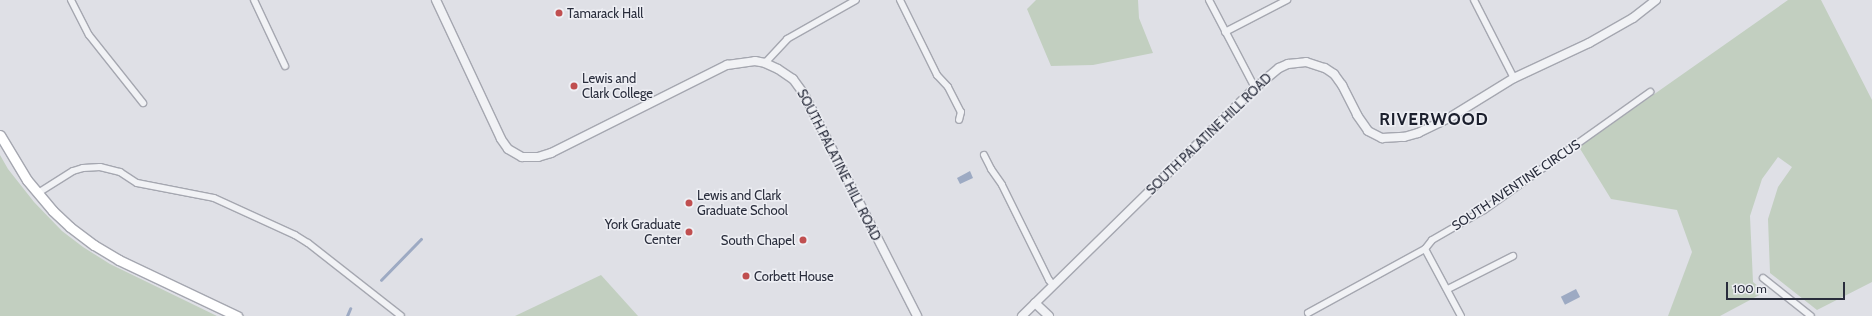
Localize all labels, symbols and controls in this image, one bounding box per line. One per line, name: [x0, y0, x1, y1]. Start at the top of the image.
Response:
place label: Tamarack Hall: [567, 5, 643, 21]
marker: Tamarack Hall: [554, 8, 564, 18]
street label: SOUTH PALATINE HILL ROAD: [1143, 70, 1275, 198]
place label: Lewis and Clark College: [582, 71, 653, 102]
marker: Lewis and Clark College: [569, 81, 579, 91]
street label: SOUTH PALATINE HILL ROAD: [794, 87, 884, 243]
district label: RIVERWOOD: [1379, 110, 1489, 130]
street label: SOUTH AVENTINE CIRCUS: [1449, 136, 1583, 234]
place label: Lewis and Clark Graduate School: [697, 188, 788, 219]
marker: Lewis and Clark Graduate School: [684, 198, 694, 208]
place label: York Graduate Center: [605, 217, 681, 248]
marker: York Graduate Center: [684, 227, 694, 237]
place label: South Chapel: [721, 232, 795, 248]
marker: South Chapel: [798, 235, 808, 245]
place label: Corbett House: [754, 268, 834, 284]
marker: Corbett House: [741, 271, 751, 281]
scale bar: [1728, 274, 1847, 300]
text: 100 m: [1733, 281, 1767, 296]

